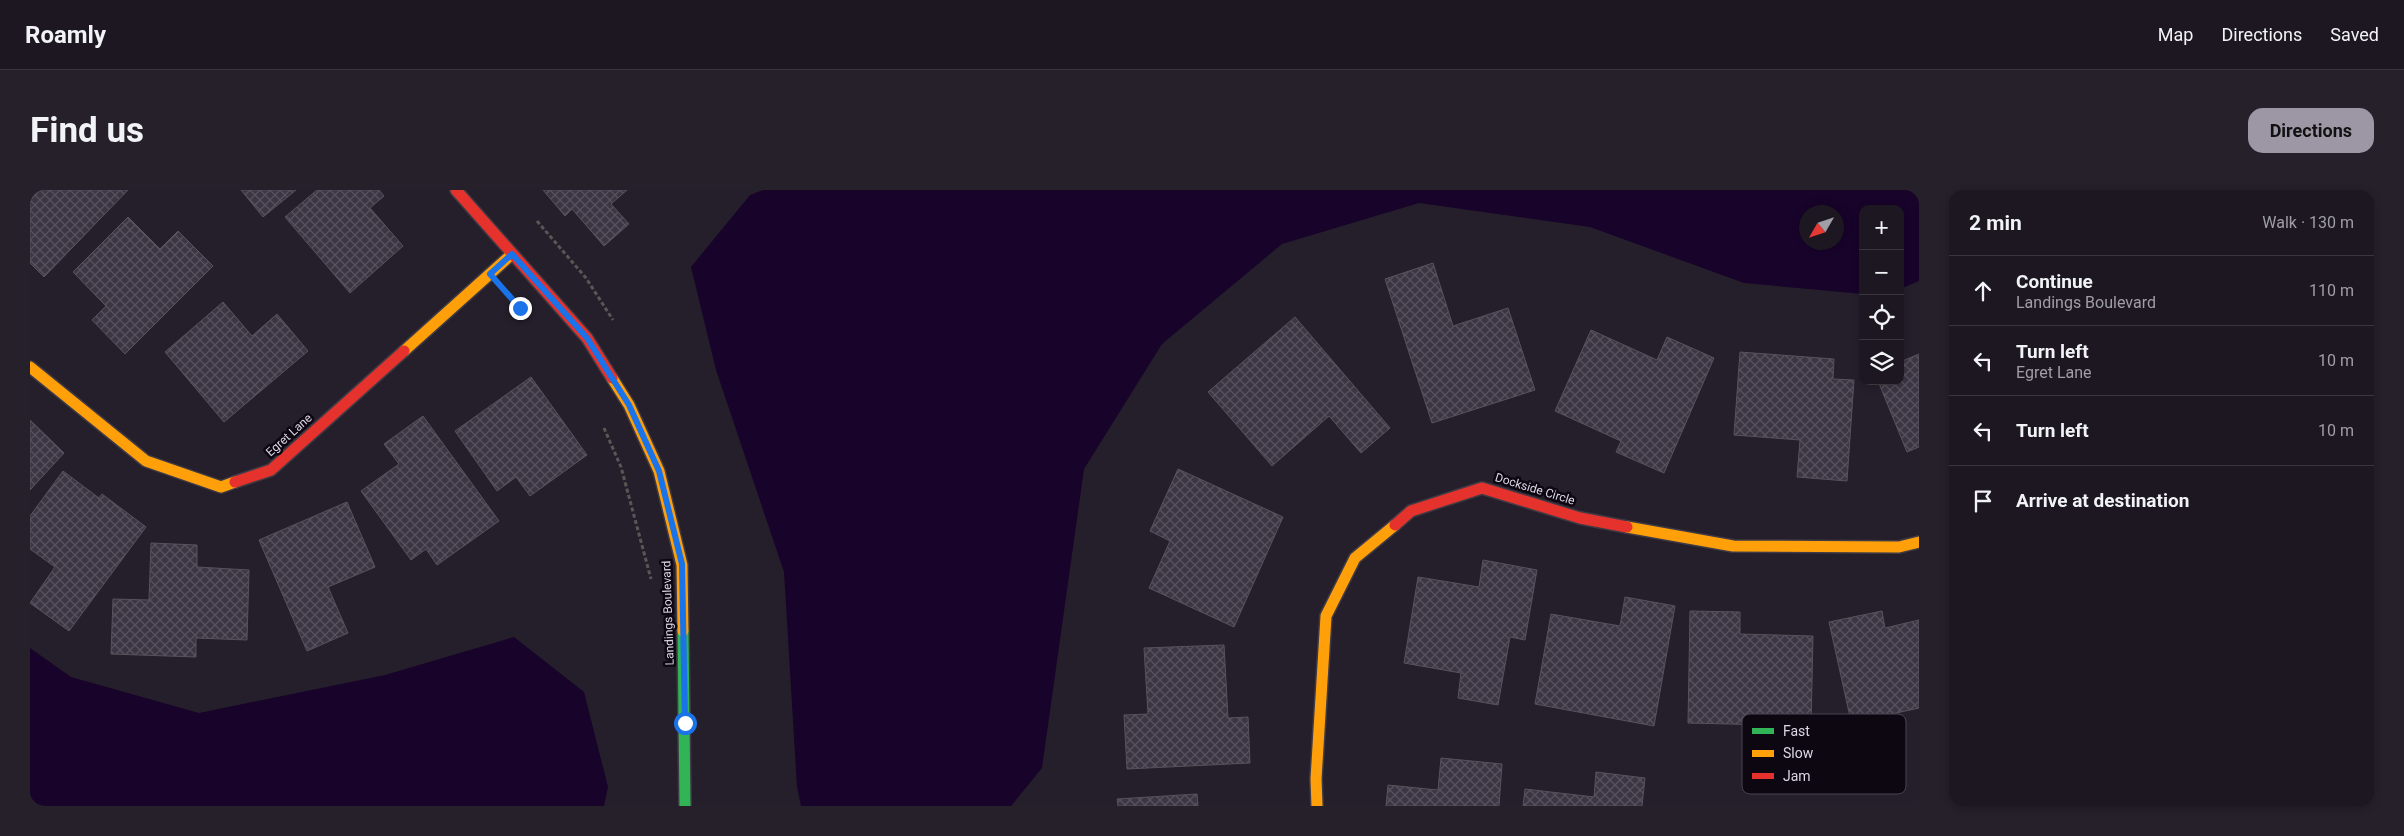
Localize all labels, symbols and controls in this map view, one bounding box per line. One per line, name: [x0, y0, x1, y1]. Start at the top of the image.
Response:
text: Roamly: [25, 21, 106, 49]
text: Map: [2158, 24, 2193, 45]
text: Directions: [2221, 24, 2302, 45]
text: Saved: [2330, 24, 2379, 45]
button: Directions: [2248, 108, 2374, 153]
text: Find us: [30, 110, 144, 151]
north arrow: [1799, 205, 1844, 250]
map controls: [1859, 205, 1904, 385]
button: +: [1859, 205, 1904, 250]
text: 2 min: [1969, 211, 2022, 235]
text: Walk · 130 m: [2262, 213, 2354, 232]
button: −: [1859, 250, 1904, 295]
text: Continue: [2016, 270, 2093, 293]
icon: ahead: [1969, 277, 1997, 305]
text: 110 m: [2309, 281, 2354, 300]
text: Landings Boulevard: [2016, 293, 2156, 312]
button: locate: [1859, 295, 1904, 340]
route end: [509, 297, 532, 320]
button: layers: [1859, 340, 1904, 385]
text: Turn left: [2016, 340, 2089, 363]
icon: left: [1969, 347, 1997, 375]
text: 10 m: [2318, 351, 2354, 370]
text: Egret Lane: [2016, 363, 2092, 382]
street label: Egret Lane: [263, 411, 315, 459]
icon: left: [1969, 417, 1997, 445]
text: Turn left: [2016, 419, 2089, 442]
text: 10 m: [2318, 421, 2354, 440]
street label: Dockside Circle: [1493, 470, 1577, 508]
icon: arrive: [1969, 487, 1997, 515]
text: Arrive at destination: [2016, 489, 2189, 512]
street label: Landings Boulevard: [659, 560, 677, 666]
route start: [674, 712, 697, 735]
legend: [1742, 714, 1906, 794]
text: Fast: [1783, 723, 1810, 739]
text: Slow: [1783, 745, 1814, 761]
text: Jam: [1783, 768, 1811, 784]

